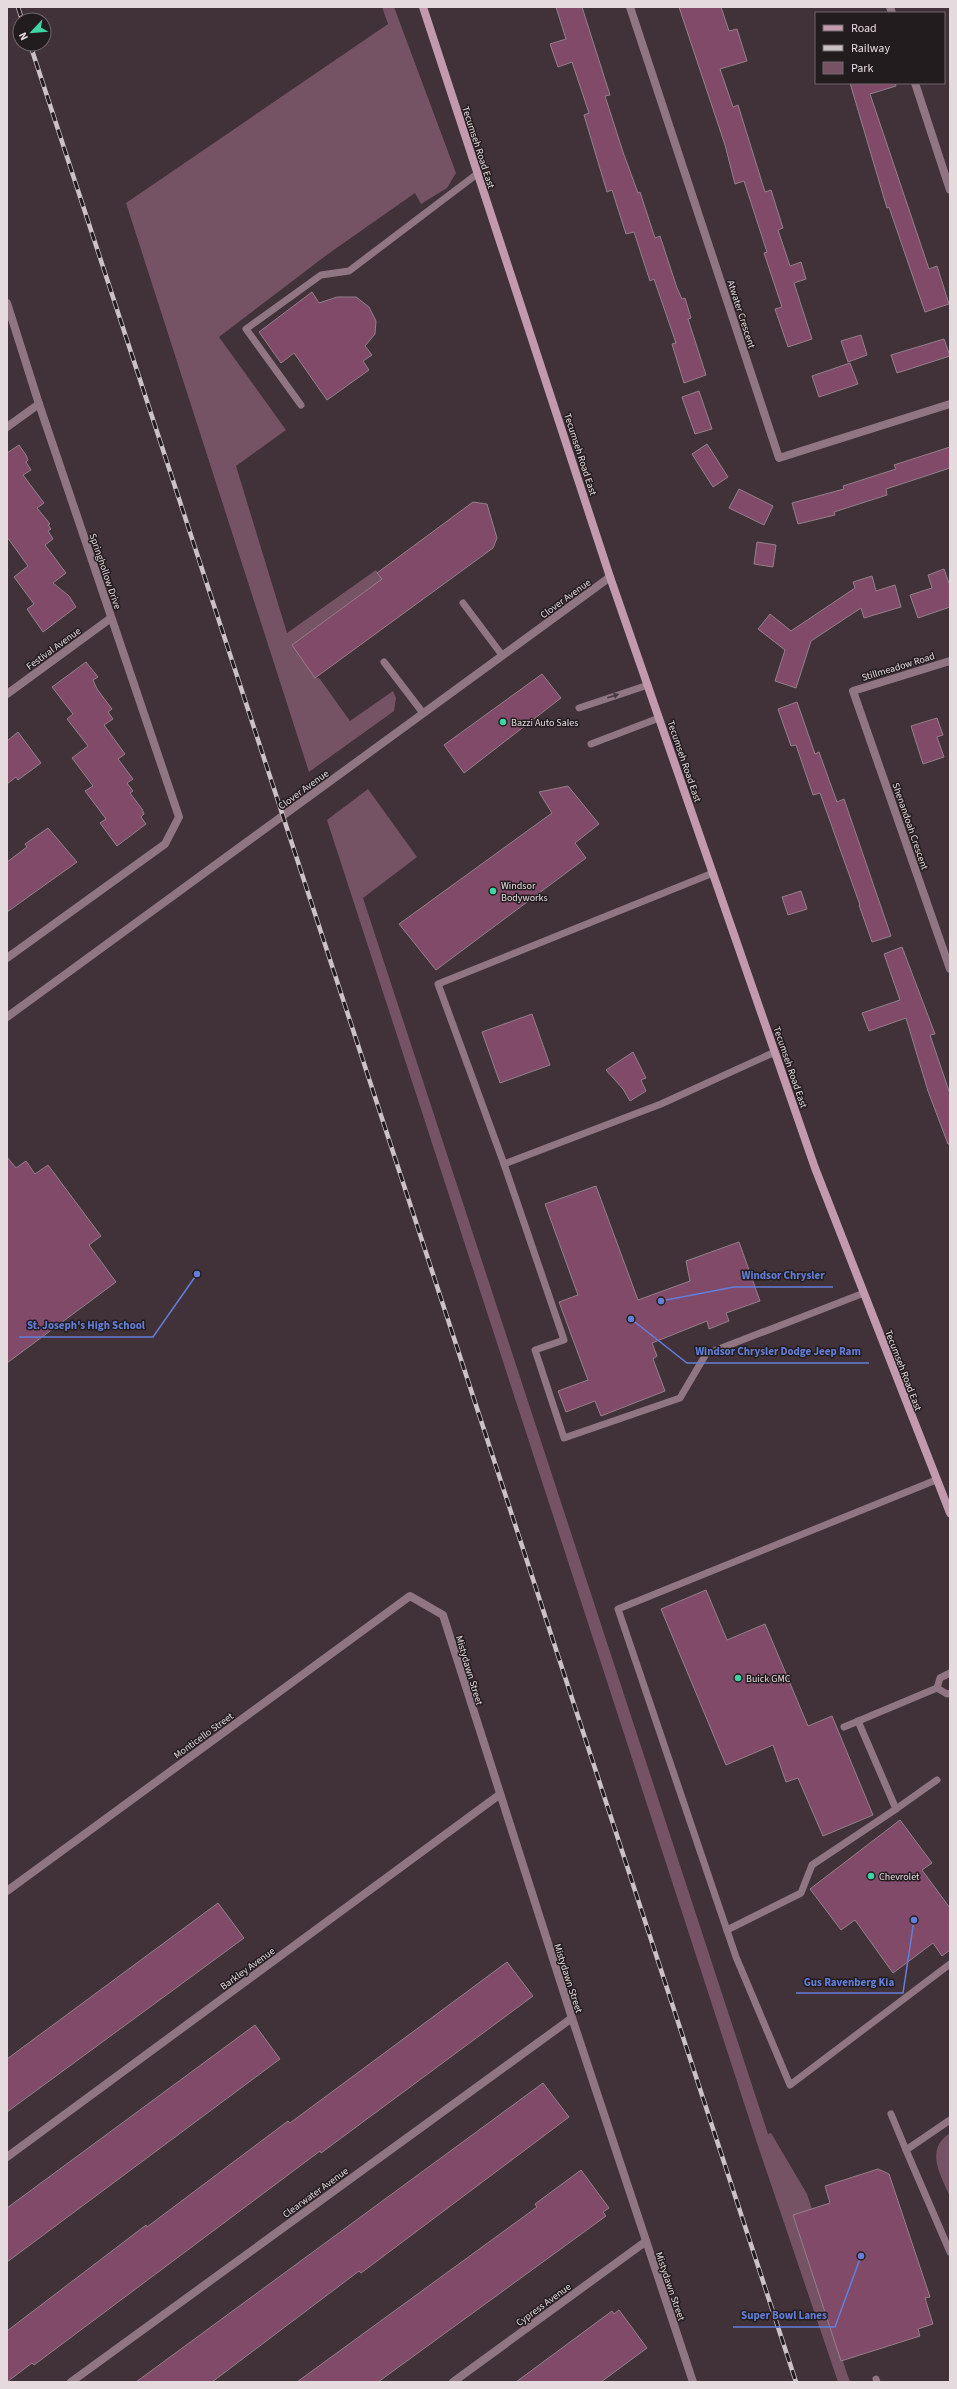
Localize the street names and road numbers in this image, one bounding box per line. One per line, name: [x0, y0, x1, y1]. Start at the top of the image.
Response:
street label: Tecumseh Road East: [458, 104, 498, 191]
street label: Atwater Crescent: [723, 279, 759, 351]
street label: Tecumseh Road East: [560, 411, 600, 498]
street label: Springhollow Drive: [85, 531, 125, 611]
street label: Clover Avenue: [537, 576, 594, 622]
street label: Festival Avenue: [23, 624, 84, 673]
street label: Stillmeadow Road: [860, 649, 937, 685]
street label: Tecumseh Road East: [663, 719, 705, 805]
street label: Clover Avenue: [275, 767, 332, 813]
street label: Shenandoah Crescent: [889, 781, 932, 872]
street label: Tecumseh Road East: [769, 1025, 811, 1111]
street label: Tecumseh Road East: [881, 1328, 925, 1413]
street label: Mistydawn Street: [452, 1634, 486, 1707]
street label: Monticello Street: [171, 1709, 237, 1762]
street label: Mistydawn Street: [550, 1942, 586, 2015]
street label: Barkley Avenue: [217, 1944, 278, 1993]
street label: Clearwater Avenue: [280, 2164, 351, 2221]
street label: Mistydawn Street: [652, 2250, 689, 2323]
street label: Cypress Avenue: [513, 2280, 574, 2330]

